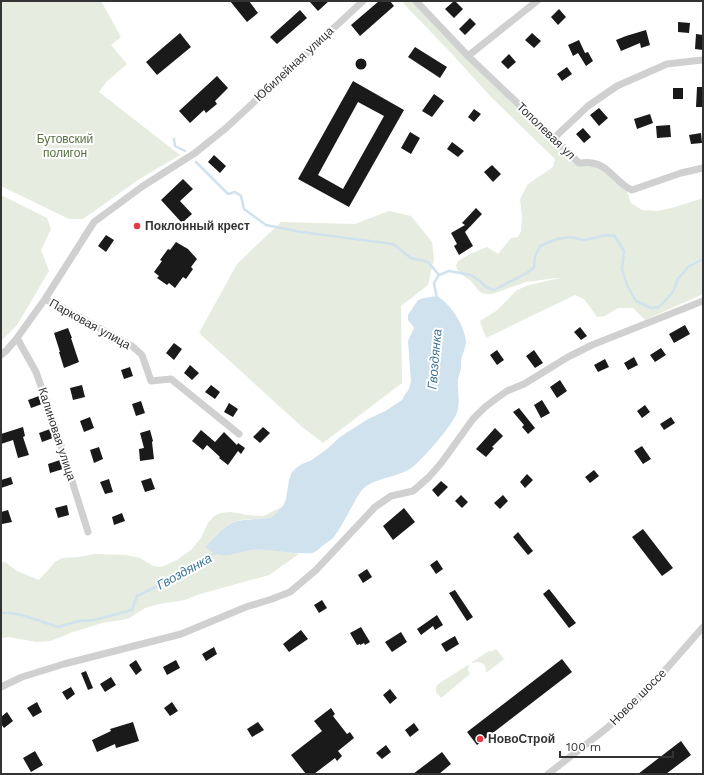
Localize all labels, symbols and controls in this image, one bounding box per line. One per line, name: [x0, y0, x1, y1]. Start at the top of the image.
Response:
street label: Юбилейная улица: [252, 24, 337, 104]
street label: Тополевая ул: [514, 100, 578, 162]
park label: Бутовский полигон: [37, 132, 93, 160]
place label: Поклонный крест: [145, 219, 250, 233]
marker: Поклонный крест: [132, 221, 142, 231]
street label: Парковая улица: [47, 296, 133, 352]
water label: Гвоздянка: [424, 328, 445, 390]
street label: Калиновая улица: [35, 386, 79, 483]
water label: Гвоздянка: [154, 550, 214, 593]
street label: Новое шоссе: [607, 666, 669, 728]
place label: НовоСтрой: [488, 732, 555, 746]
scale bar: [560, 733, 673, 759]
marker: НовоСтрой: [475, 734, 485, 744]
text: 100 m: [566, 740, 601, 754]

